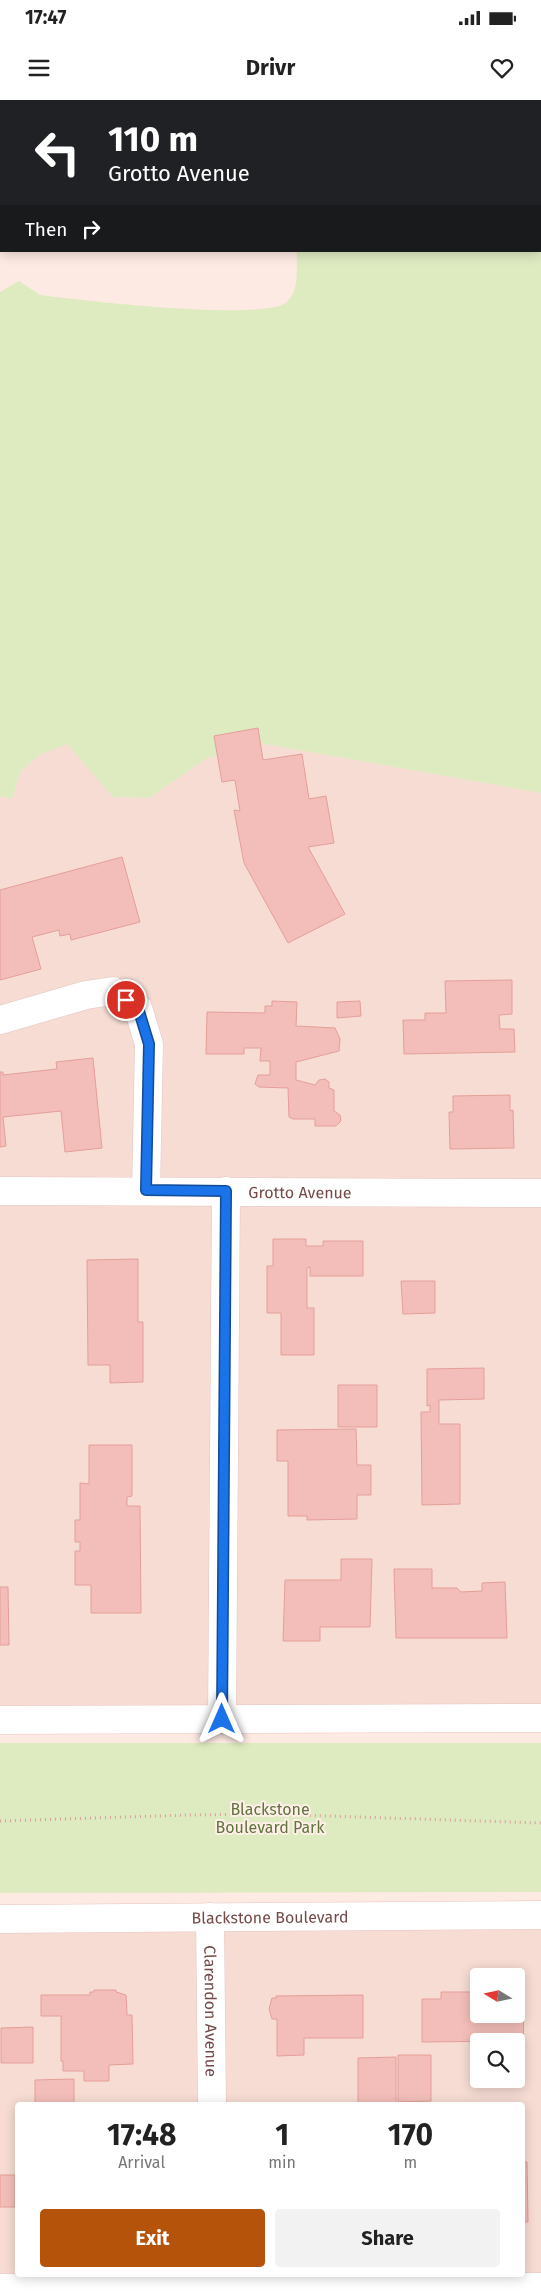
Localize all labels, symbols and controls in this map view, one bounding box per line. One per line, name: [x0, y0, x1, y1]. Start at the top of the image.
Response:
text: 17:47: [25, 6, 66, 29]
icon: menu: [25, 54, 53, 82]
text: Drivr: [246, 54, 295, 81]
icon: heart: [488, 54, 516, 82]
text: 110 m: [108, 118, 198, 160]
icon: left: [25, 120, 90, 185]
text: Grotto Avenue: [108, 160, 250, 187]
icon: right: [77, 215, 105, 243]
text: Then: [25, 218, 67, 241]
pin: [105, 979, 147, 1021]
icon: arrive: [112, 986, 140, 1014]
street label: Grotto Avenue: [248, 1182, 352, 1202]
position arrow: [195, 1692, 247, 1744]
park label: Blackstone Boulevard Park: [216, 1800, 325, 1837]
street label: Blackstone Boulevard: [191, 1907, 349, 1927]
street label: Clarendon Avenue: [201, 1945, 221, 2077]
north arrow: [470, 1968, 525, 2022]
map controls: [470, 1968, 525, 2088]
button: search: [470, 2033, 525, 2088]
text: 17:48: [107, 2117, 176, 2153]
text: 1: [275, 2117, 289, 2153]
text: 170: [388, 2117, 433, 2153]
text: Arrival: [118, 2153, 165, 2172]
text: min: [268, 2153, 296, 2172]
text: m: [404, 2153, 417, 2172]
button: Exit: [40, 2209, 265, 2267]
button: Share: [275, 2209, 500, 2267]

